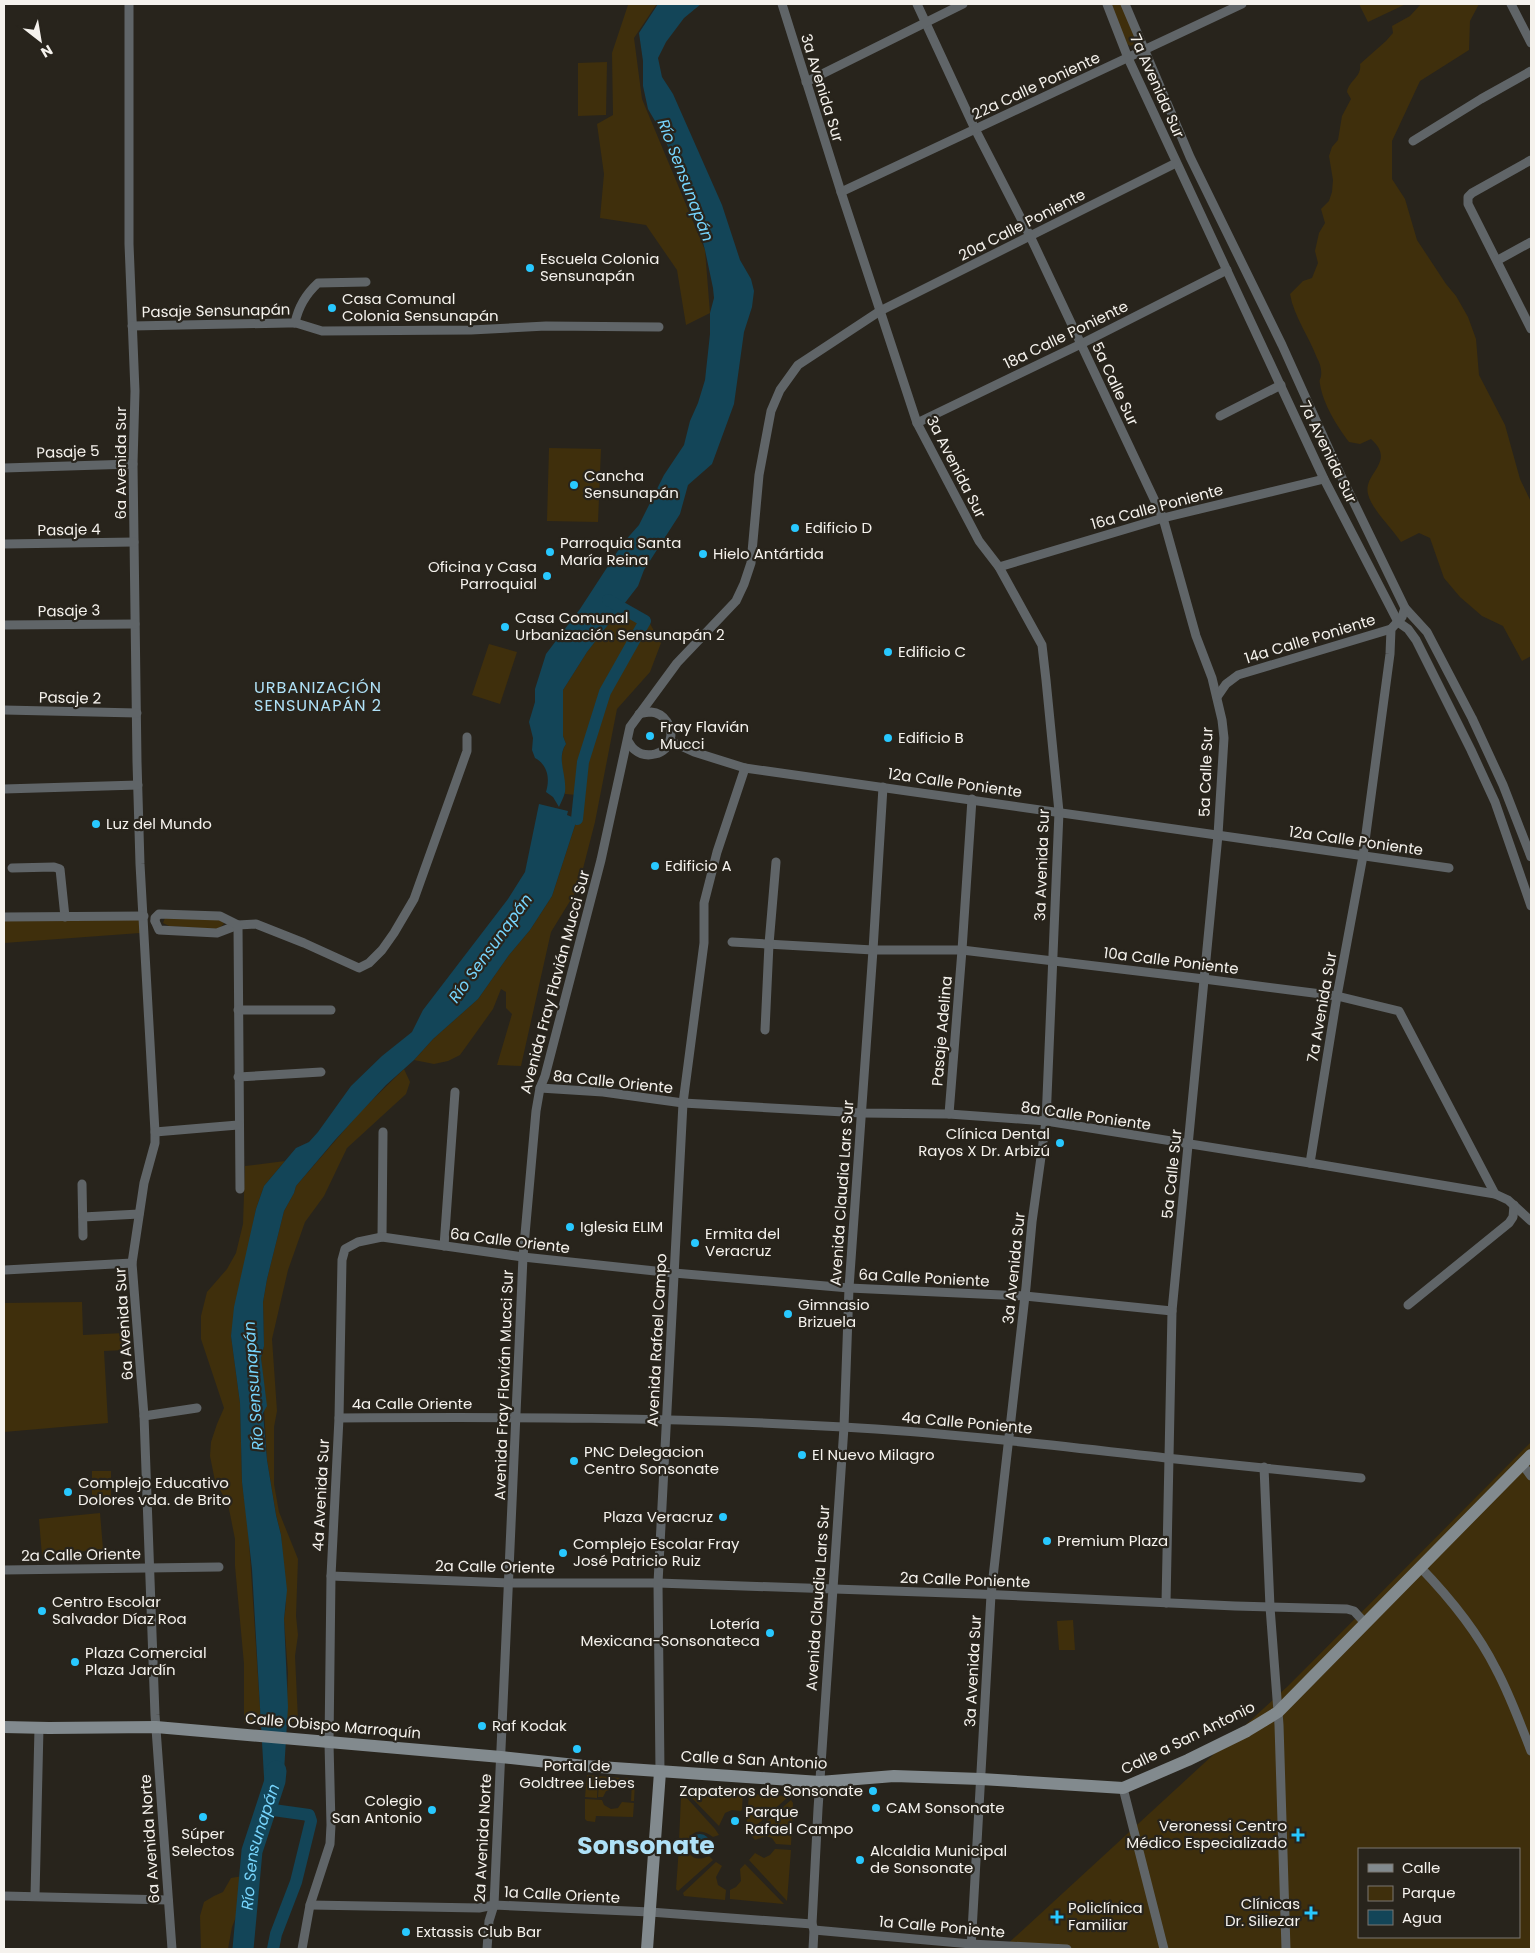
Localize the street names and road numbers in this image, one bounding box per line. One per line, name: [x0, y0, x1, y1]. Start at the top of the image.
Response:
street label: 7a Avenida Sur: [1125, 30, 1190, 141]
street label: 3a Avenida Sur: [796, 31, 849, 145]
street label: 22a Calle Poniente: [968, 47, 1103, 124]
street label: 20a Calle Poniente: [955, 183, 1089, 266]
street label: 18a Calle Poniente: [1000, 295, 1132, 374]
street label: Pasaje Sensunapán: [142, 299, 290, 322]
street label: 5a Calle Sur: [1087, 339, 1144, 429]
street label: 7a Avenida Sur: [1295, 397, 1363, 507]
street label: 6a Avenida Sur: [110, 406, 131, 520]
street label: 3a Avenida Sur: [922, 412, 991, 522]
street label: Pasaje 5: [36, 440, 100, 463]
street label: 16a Calle Poniente: [1088, 479, 1225, 534]
street label: Pasaje 4: [37, 518, 101, 541]
street label: Pasaje 3: [37, 599, 100, 622]
street label: 14a Calle Poniente: [1242, 609, 1378, 668]
street label: Pasaje 2: [39, 686, 101, 709]
street label: 5a Calle Sur: [1193, 726, 1218, 817]
street label: 12a Calle Poniente: [887, 763, 1023, 802]
street label: 3a Avenida Sur: [1029, 808, 1054, 922]
street label: 12a Calle Poniente: [1288, 821, 1424, 860]
street label: Avenida Fray Flavián Mucci Sur: [515, 867, 595, 1096]
street label: 10a Calle Poniente: [1102, 942, 1240, 979]
street label: 7a Avenida Sur: [1301, 950, 1342, 1064]
street label: Pasaje Adelina: [926, 975, 957, 1087]
street label: 8a Calle Oriente: [552, 1065, 674, 1098]
street label: 8a Calle Poniente: [1020, 1096, 1153, 1135]
street label: Avenida Claudia Lars Sur: [825, 1099, 859, 1287]
street label: 5a Calle Sur: [1156, 1128, 1187, 1220]
street label: 3a Avenida Sur: [997, 1211, 1030, 1325]
street label: 6a Calle Oriente: [449, 1223, 571, 1258]
street label: Avenida Rafael Campo: [641, 1253, 672, 1427]
street label: 6a Calle Poniente: [858, 1264, 990, 1291]
street label: 6a Avenida Sur: [109, 1267, 138, 1381]
street label: Avenida Fray Flavián Mucci Sur: [489, 1269, 518, 1501]
street label: 4a Calle Oriente: [352, 1393, 472, 1414]
street label: 4a Calle Poniente: [901, 1406, 1033, 1439]
street label: 4a Avenida Sur: [307, 1438, 334, 1552]
street label: Avenida Claudia Lars Sur: [801, 1504, 835, 1692]
street label: 2a Calle Oriente: [21, 1543, 141, 1566]
street label: 2a Calle Oriente: [435, 1555, 555, 1578]
street label: 2a Calle Poniente: [899, 1567, 1031, 1592]
street label: 3a Avenida Sur: [959, 1614, 986, 1728]
street label: Calle a San Antonio: [1117, 1696, 1258, 1779]
street label: Calle Obispo Marroquín: [244, 1707, 422, 1744]
street label: Calle a San Antonio: [680, 1745, 828, 1774]
street label: 2a Avenida Norte: [469, 1773, 496, 1903]
street label: 6a Avenida Norte: [135, 1774, 164, 1904]
street label: 1a Calle Oriente: [504, 1881, 621, 1908]
street label: 1a Calle Poniente: [878, 1911, 1006, 1942]

